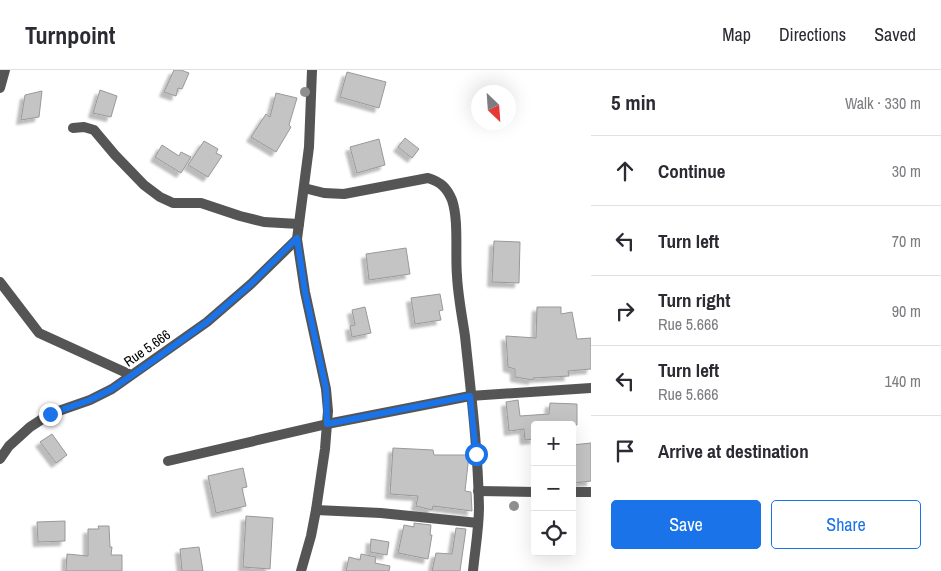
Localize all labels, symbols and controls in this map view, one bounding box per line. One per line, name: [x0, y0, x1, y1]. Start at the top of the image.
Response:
text: Turnpoint: [25, 19, 115, 51]
text: Map: [722, 22, 751, 47]
text: Directions: [779, 22, 846, 47]
text: Saved: [874, 22, 916, 47]
north arrow: [471, 85, 516, 130]
text: 5 min: [611, 88, 656, 117]
text: Walk · 330 m: [845, 92, 921, 114]
icon: ahead: [611, 157, 639, 185]
text: Continue: [658, 158, 726, 184]
text: 30 m: [892, 160, 921, 182]
icon: left: [611, 227, 639, 255]
text: Turn left: [658, 228, 719, 254]
text: 70 m: [892, 230, 921, 252]
text: Turn right: [658, 287, 730, 313]
icon: right: [611, 297, 639, 325]
text: 90 m: [892, 300, 921, 322]
text: Rue 5.666: [658, 313, 719, 335]
street label: Rue 5.666: [120, 325, 174, 371]
text: Turn left: [658, 357, 719, 383]
icon: left: [611, 367, 639, 395]
text: 140 m: [885, 370, 921, 392]
text: Rue 5.666: [658, 383, 719, 405]
route end: [39, 403, 62, 426]
map controls: [531, 421, 576, 556]
button: +: [531, 421, 576, 466]
icon: arrive: [611, 437, 639, 465]
text: Arrive at destination: [658, 438, 809, 464]
route start: [465, 443, 488, 466]
button: −: [531, 466, 576, 511]
button: Save: [611, 500, 761, 549]
button: Share: [771, 500, 921, 549]
button: locate: [531, 511, 576, 556]

